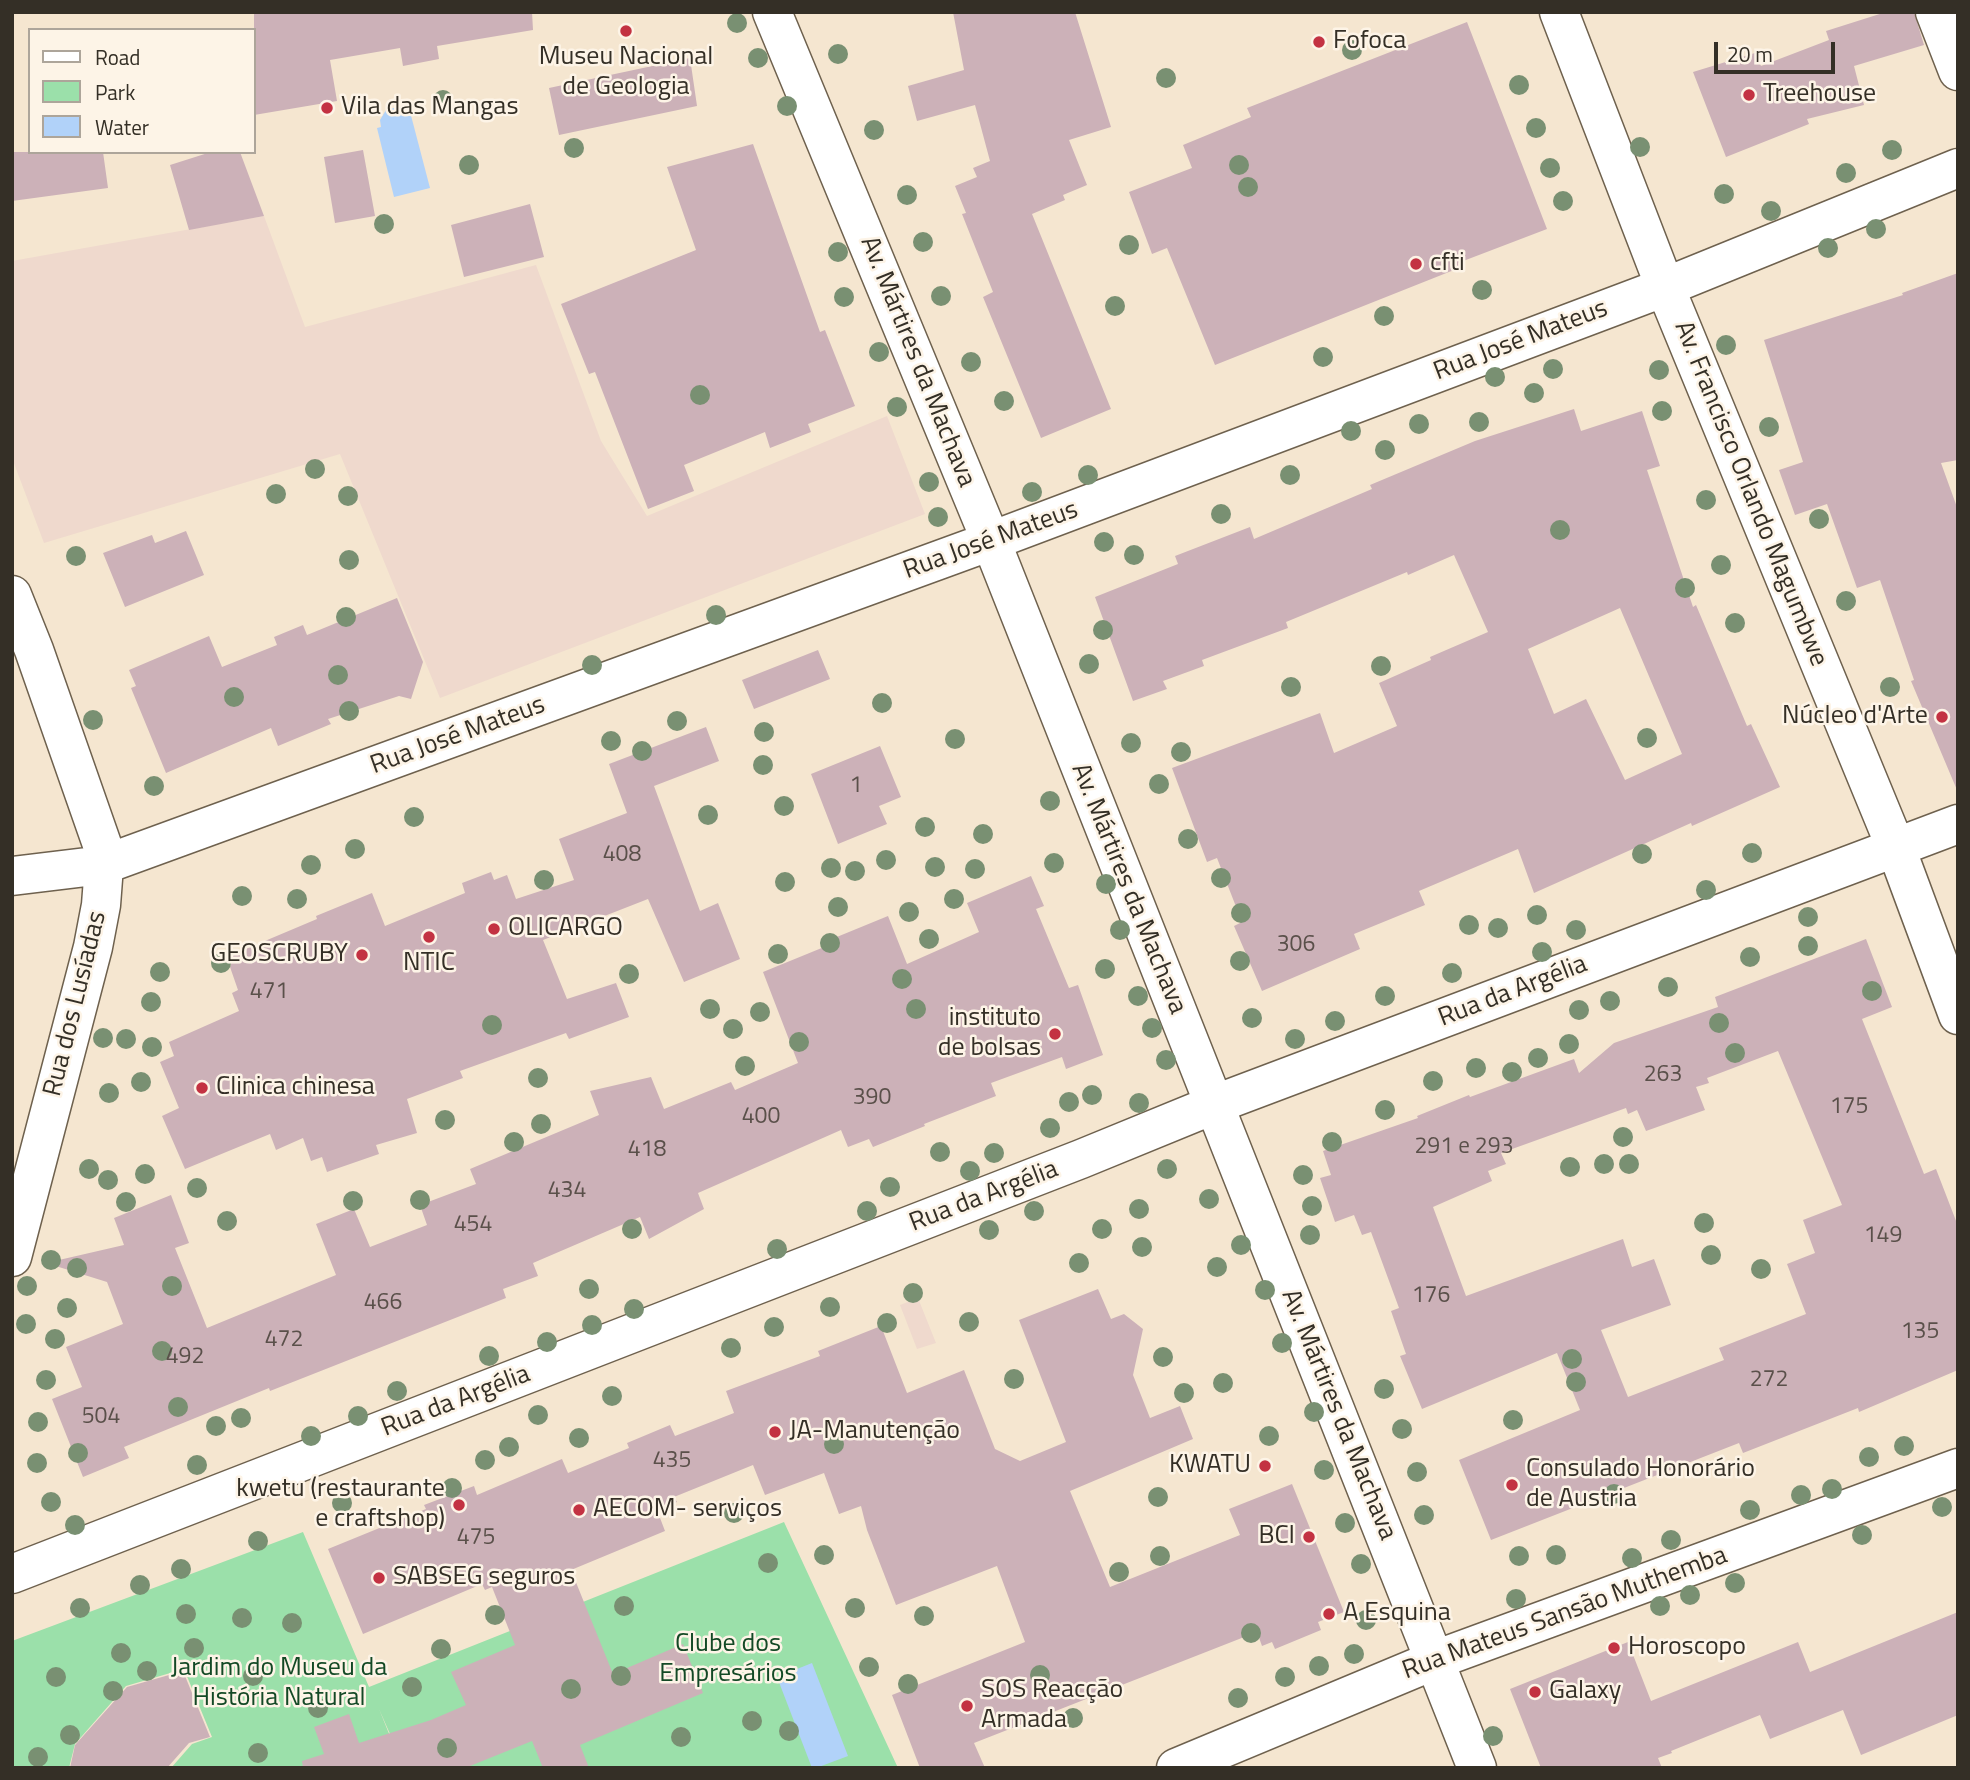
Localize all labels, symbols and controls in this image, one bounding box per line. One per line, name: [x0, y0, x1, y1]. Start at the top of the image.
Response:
marker: Museu Nacional de Geologia: [618, 23, 634, 39]
place label: Fofoca: [1333, 26, 1406, 58]
legend: [28, 28, 256, 154]
scale bar: [1718, 28, 1839, 72]
marker: Fofoca: [1311, 34, 1327, 50]
text: 20 m: [1727, 38, 1773, 70]
text: Road: [95, 41, 140, 73]
place label: Museu Nacional de Geologia: [539, 42, 713, 104]
text: Park: [95, 76, 135, 108]
place label: Treehouse: [1763, 79, 1876, 111]
marker: Treehouse: [1741, 87, 1757, 103]
place label: Vila das Mangas: [341, 92, 518, 124]
marker: Vila das Mangas: [319, 100, 335, 116]
text: Water: [95, 111, 149, 143]
street label: Av. Mártires da Machava: [852, 232, 982, 492]
place label: cfti: [1430, 248, 1465, 280]
marker: cfti: [1408, 256, 1424, 272]
street label: Rua José Mateus: [1430, 294, 1612, 388]
street label: Av. Francisco Orlando Magumbwe: [1666, 317, 1834, 671]
street label: Rua José Mateus: [899, 495, 1083, 587]
street label: Rua José Mateus: [366, 690, 550, 782]
place label: Núcleo d'Arte: [1782, 701, 1928, 733]
marker: Núcleo d'Arte: [1934, 709, 1950, 725]
street label: Av. Mártires da Machava: [1063, 759, 1193, 1019]
house number: 1: [850, 772, 862, 800]
house number: 408: [603, 841, 641, 869]
street label: Rua dos Lusíadas: [38, 908, 114, 1100]
place label: OLICARGO: [508, 913, 623, 945]
marker: OLICARGO: [486, 921, 502, 937]
marker: NTIC: [421, 929, 437, 945]
house number: 306: [1277, 931, 1315, 959]
place label: GEOSCRUBY: [210, 939, 348, 971]
marker: GEOSCRUBY: [354, 947, 370, 963]
place label: NTIC: [403, 948, 455, 980]
street label: Rua da Argélia: [1434, 949, 1592, 1035]
house number: 471: [250, 978, 288, 1006]
place label: instituto de bolsas: [938, 1003, 1041, 1064]
marker: instituto de bolsas: [1047, 1026, 1063, 1042]
house number: 263: [1644, 1061, 1682, 1089]
place label: Clinica chinesa: [216, 1072, 375, 1104]
marker: Clinica chinesa: [194, 1080, 210, 1096]
house number: 390: [853, 1084, 891, 1112]
house number: 175: [1830, 1093, 1868, 1121]
house number: 400: [742, 1103, 780, 1131]
house number: 291 e 293: [1414, 1133, 1514, 1161]
house number: 418: [628, 1136, 666, 1164]
street label: Rua da Argélia: [905, 1154, 1063, 1240]
house number: 434: [548, 1177, 586, 1205]
house number: 454: [454, 1211, 492, 1239]
house number: 149: [1864, 1222, 1902, 1250]
house number: 176: [1412, 1282, 1450, 1310]
street label: Av. Mártires da Machava: [1273, 1285, 1403, 1545]
house number: 466: [364, 1289, 402, 1317]
house number: 135: [1901, 1318, 1939, 1346]
house number: 472: [265, 1326, 303, 1354]
house number: 492: [166, 1343, 204, 1371]
street label: Rua da Argélia: [377, 1359, 535, 1445]
house number: 272: [1750, 1366, 1788, 1394]
house number: 504: [82, 1403, 120, 1431]
place label: JA-Manutenção: [789, 1416, 960, 1448]
marker: JA-Manutenção: [767, 1424, 783, 1440]
house number: 435: [653, 1447, 691, 1475]
place label: KWATU: [1169, 1450, 1251, 1482]
place label: Consulado Honorário de Austria: [1526, 1454, 1755, 1516]
marker: KWATU: [1257, 1458, 1273, 1474]
place label: kwetu (restaurante e craftshop): [236, 1474, 445, 1536]
marker: Consulado Honorário de Austria: [1504, 1477, 1520, 1493]
place label: AECOM- serviços: [593, 1494, 782, 1526]
marker: kwetu (restaurante e craftshop): [451, 1497, 467, 1513]
marker: AECOM- serviços: [571, 1502, 587, 1518]
place label: BCI: [1258, 1521, 1295, 1553]
house number: 475: [457, 1524, 495, 1552]
marker: BCI: [1301, 1529, 1317, 1545]
street label: Rua Mateus Sansão Muthemba: [1398, 1541, 1732, 1687]
place label: SABSEG seguros: [393, 1562, 575, 1594]
marker: SABSEG seguros: [371, 1570, 387, 1586]
place label: A Esquina: [1343, 1598, 1451, 1630]
marker: A Esquina: [1321, 1606, 1337, 1622]
park label: Clube dos Empresários: [659, 1629, 797, 1690]
place label: Horoscopo: [1628, 1632, 1746, 1664]
marker: Horoscopo: [1606, 1640, 1622, 1656]
park label: Jardim do Museu da História Natural: [171, 1653, 387, 1714]
place label: SOS Reacção Armada: [981, 1675, 1123, 1736]
place label: Galaxy: [1549, 1676, 1621, 1708]
marker: Galaxy: [1527, 1684, 1543, 1700]
marker: SOS Reacção Armada: [959, 1698, 975, 1714]

